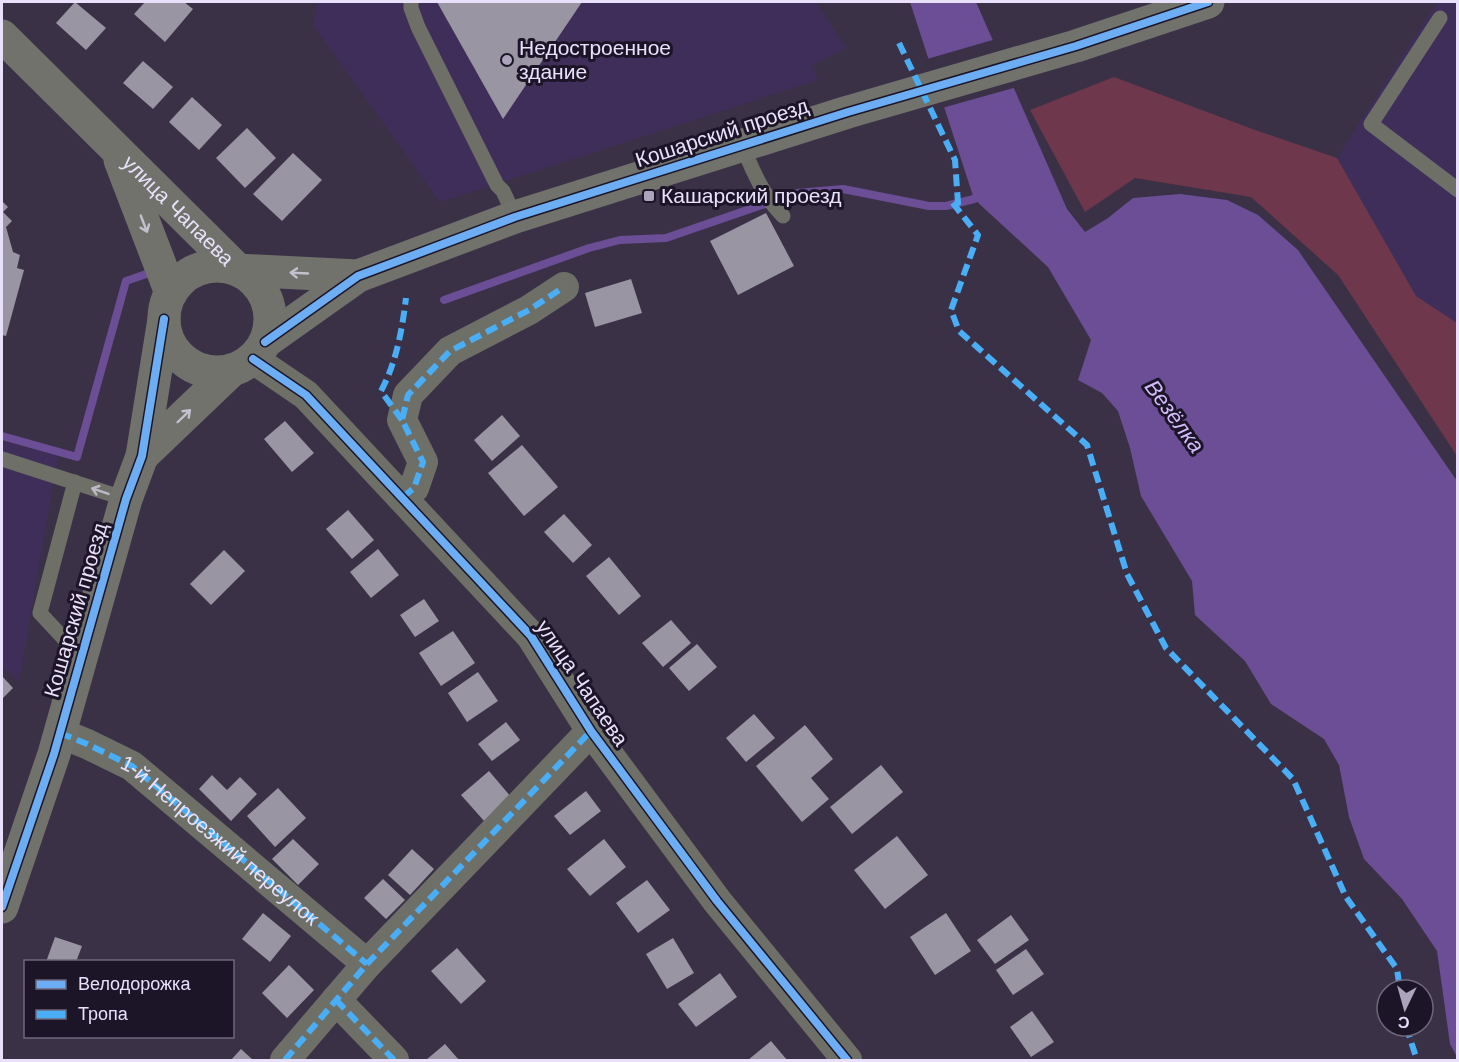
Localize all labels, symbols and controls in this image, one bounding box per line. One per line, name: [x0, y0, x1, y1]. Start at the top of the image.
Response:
place label: Недостроенное здание: [519, 36, 671, 83]
marker: Недостроенное здание: [500, 53, 514, 67]
street label: Кошарский проезд: [632, 94, 811, 171]
street label: улица Чапаева: [118, 150, 239, 270]
place label: Кашарский проезд: [661, 184, 841, 207]
marker: Кашарский проезд: [642, 189, 656, 203]
one-way arrow: [140, 214, 151, 233]
one-way arrow: [290, 268, 310, 279]
water label: Везёлка: [1140, 375, 1209, 458]
one-way arrow: [177, 409, 192, 423]
one-way arrow: [91, 484, 110, 495]
street label: Кошарский проезд: [40, 520, 111, 700]
street label: улица Чапаева: [532, 616, 633, 750]
street label: 1-й Непроезжий переулок: [117, 750, 324, 930]
legend: [24, 960, 234, 1038]
text: Велодорожка: [78, 974, 191, 994]
north arrow: [1375, 978, 1435, 1038]
text: Тропа: [78, 1004, 129, 1024]
text: С: [1397, 1013, 1410, 1031]

